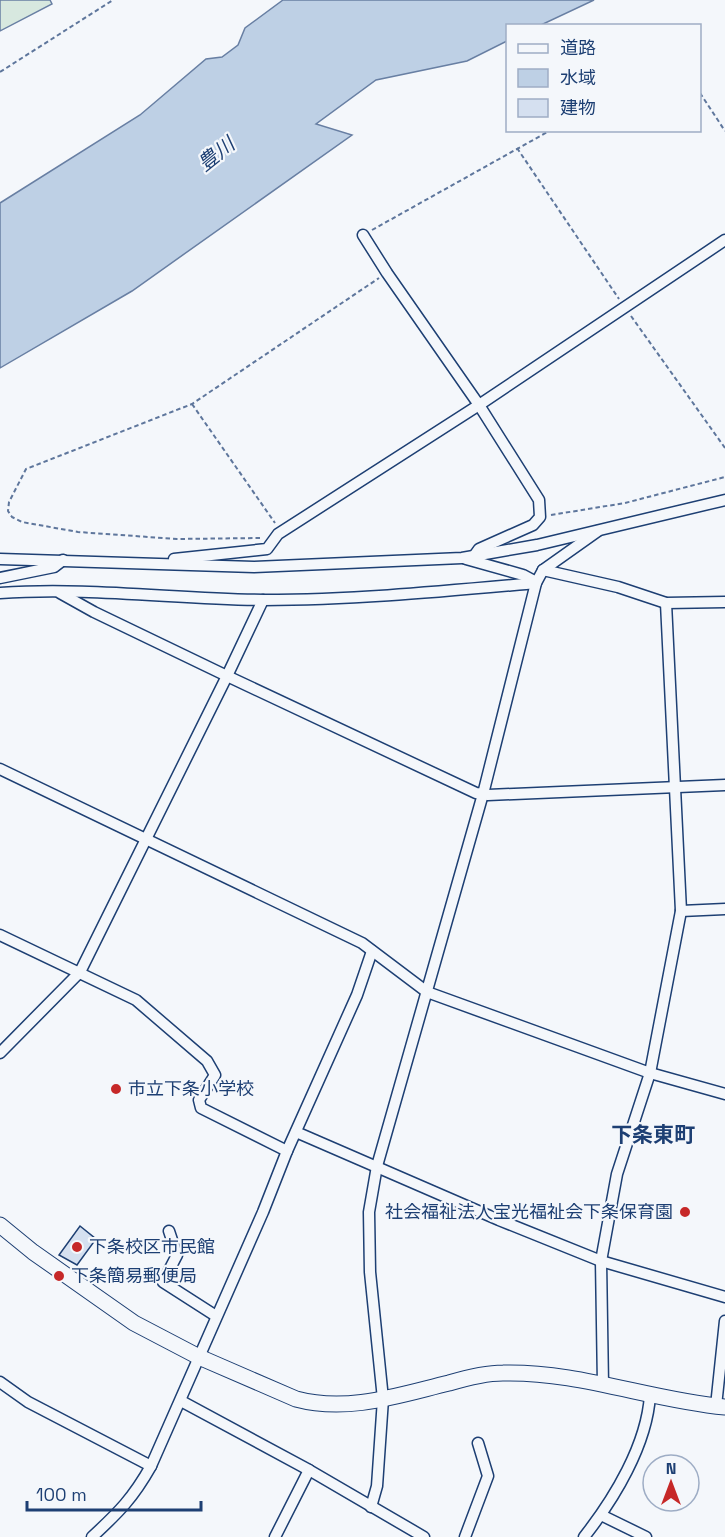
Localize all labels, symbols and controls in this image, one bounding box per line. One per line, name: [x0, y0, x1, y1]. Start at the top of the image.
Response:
legend: [506, 24, 701, 132]
text: 道路: [560, 36, 596, 59]
text: 水域: [560, 66, 596, 89]
text: 建物: [560, 96, 596, 119]
water label: 豊川: [192, 130, 241, 177]
place label: 市立下条小学校: [128, 1077, 254, 1100]
marker: 市立下条小学校: [109, 1082, 123, 1096]
district label: 下条東町: [611, 1121, 695, 1148]
place label: 社会福祉法人宝光福祉会下条保育園: [385, 1200, 673, 1223]
marker: 社会福祉法人宝光福祉会下条保育園: [678, 1205, 692, 1219]
place label: 下条校区市民館: [89, 1235, 215, 1258]
marker: 下条校区市民館: [70, 1240, 84, 1254]
place label: 下条簡易郵便局: [71, 1264, 197, 1287]
marker: 下条簡易郵便局: [52, 1269, 66, 1283]
north arrow: [641, 1453, 701, 1513]
text: N: [666, 1458, 676, 1479]
scale bar: [27, 1474, 201, 1512]
text: 100 m: [36, 1483, 87, 1506]

